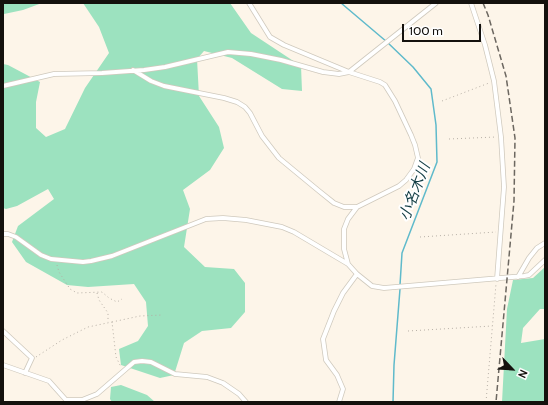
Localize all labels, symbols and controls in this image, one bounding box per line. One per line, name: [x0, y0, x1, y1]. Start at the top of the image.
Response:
scale bar: [404, 16, 483, 42]
text: 100 m: [409, 23, 443, 38]
water label: 小名木川: [396, 161, 434, 223]
north arrow: [492, 349, 532, 389]
text: N: [515, 368, 531, 381]

